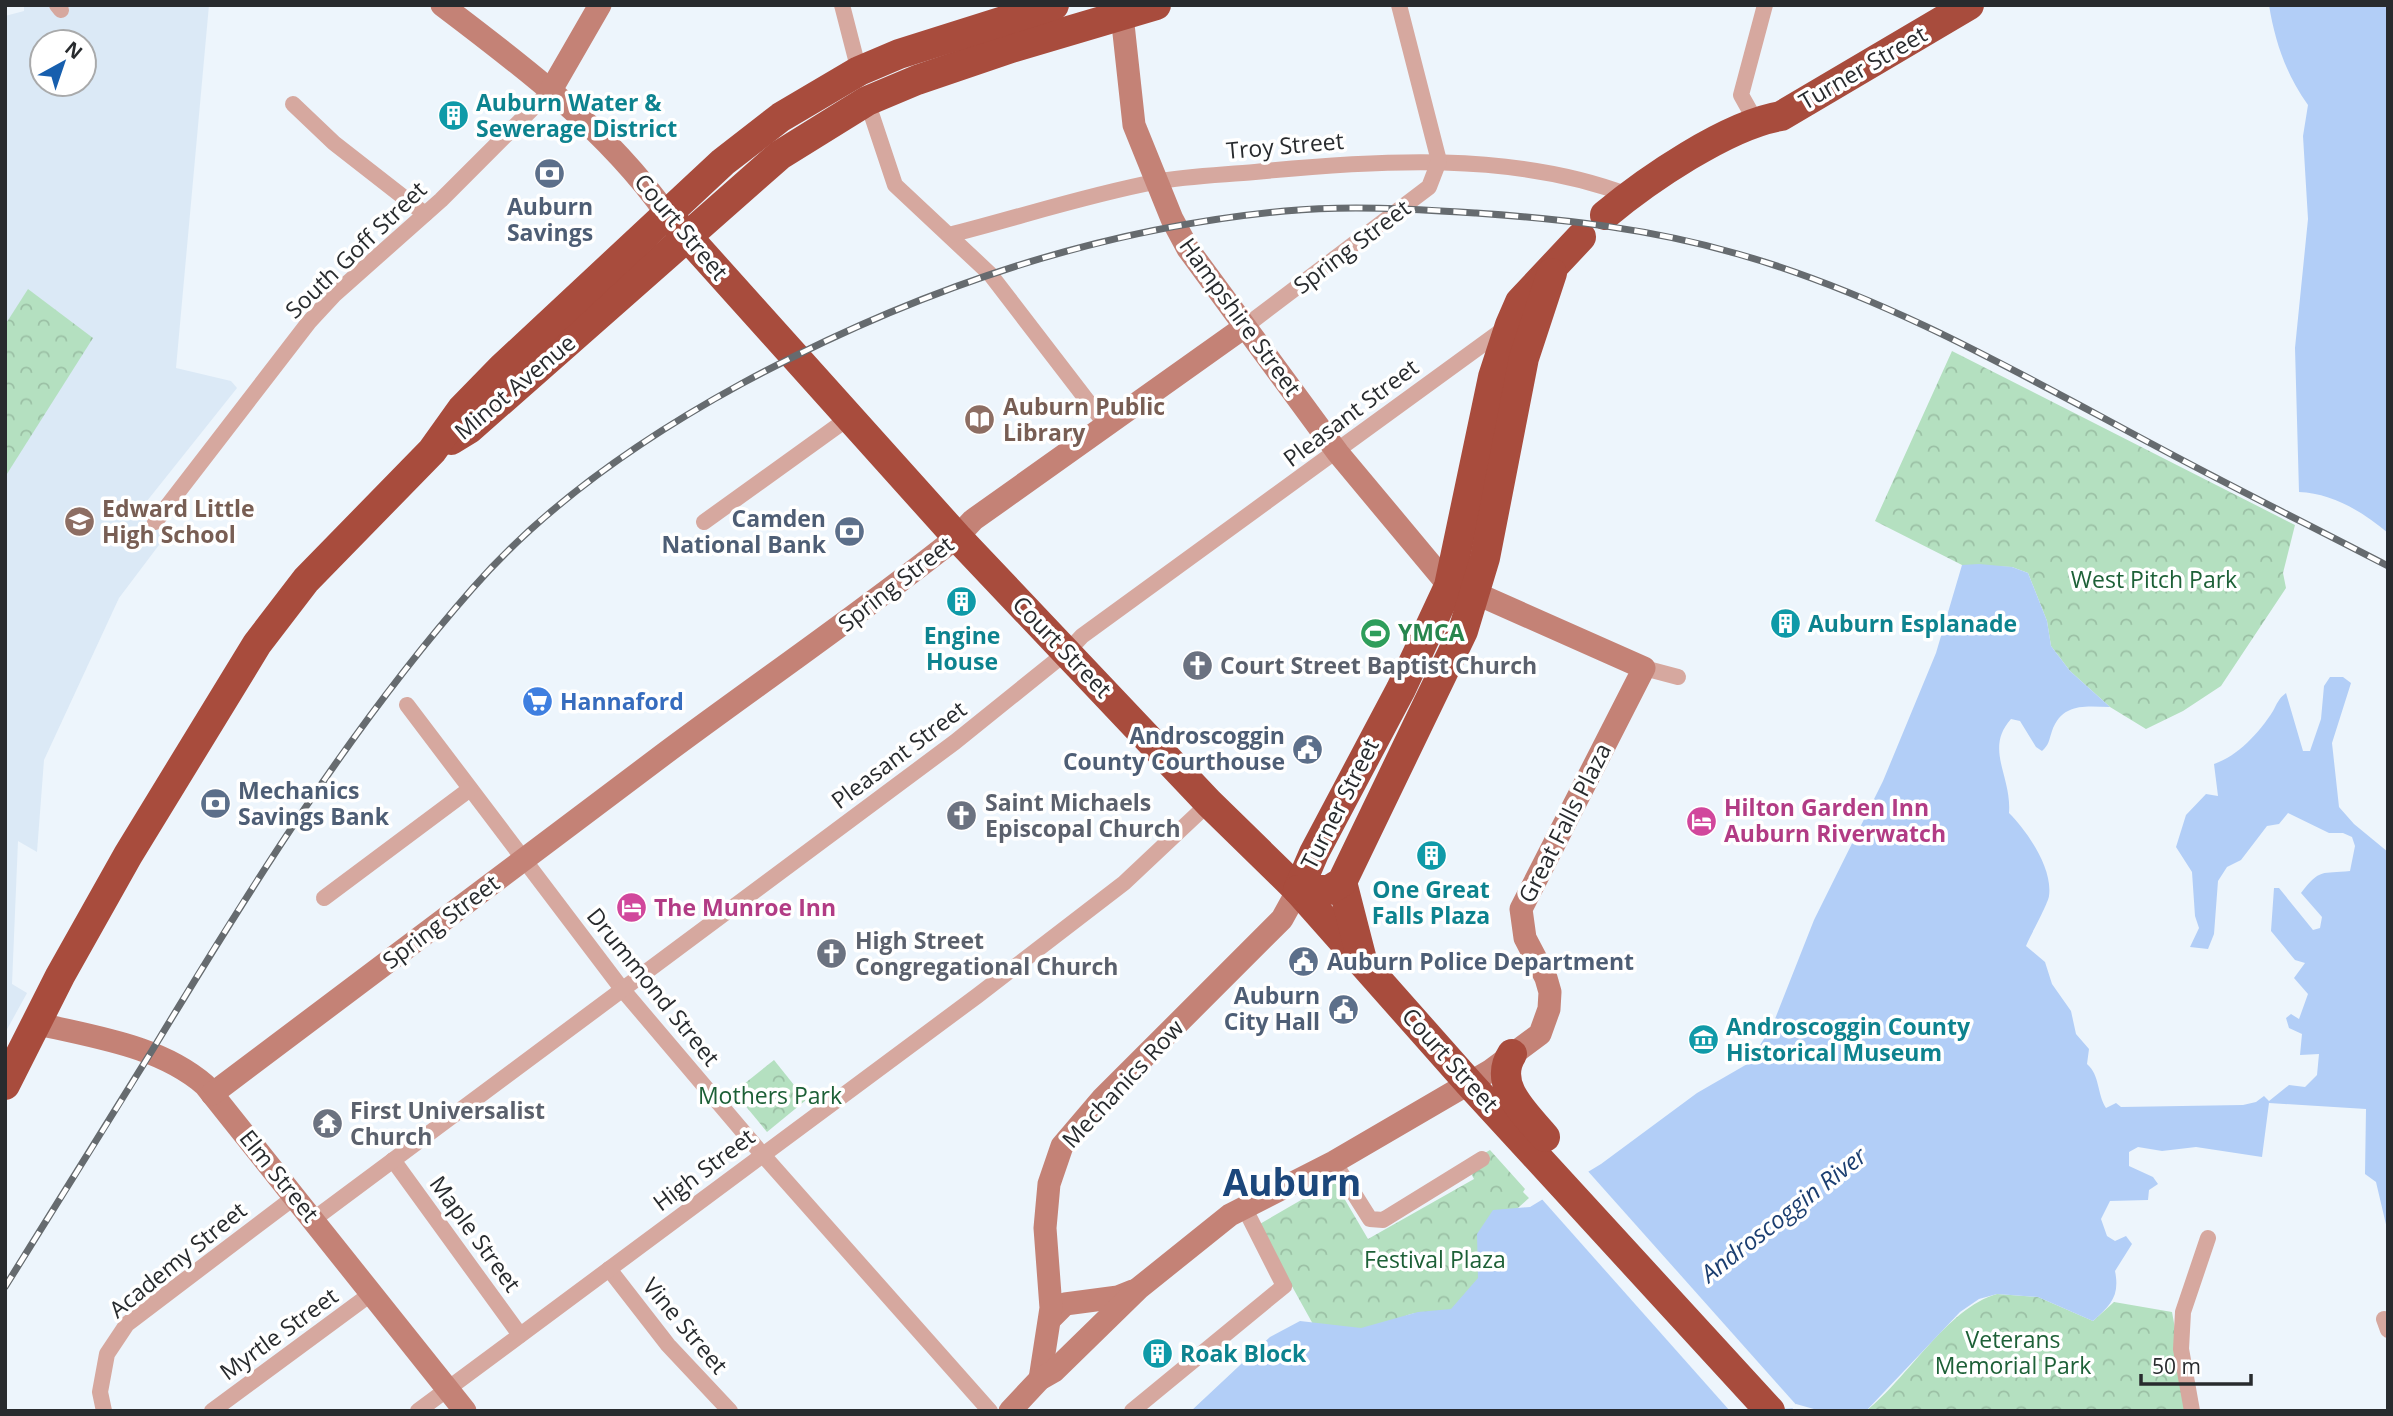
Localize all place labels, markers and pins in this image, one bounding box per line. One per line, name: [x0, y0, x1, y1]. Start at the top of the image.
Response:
place label: Auburn Water & Sewerage District: [476, 86, 677, 144]
building icon: Auburn Water & Sewerage District: [436, 99, 470, 133]
bank icon: Auburn Savings: [533, 156, 567, 190]
place label: Auburn Savings: [507, 190, 593, 248]
place label: Auburn Public Library: [1003, 390, 1165, 448]
library icon: Auburn Public Library: [963, 403, 997, 437]
place label: Edward Little High School: [102, 492, 255, 550]
place label: Camden National Bank: [661, 502, 827, 560]
school or university icon: Edward Little High School: [62, 505, 96, 539]
bank icon: Camden National Bank: [832, 515, 866, 549]
building icon: Engine House: [945, 585, 979, 619]
building icon: Auburn Esplanade: [1768, 607, 1802, 641]
place label: Auburn Esplanade: [1808, 607, 2017, 639]
sports icon: YMCA: [1358, 616, 1392, 650]
place label: YMCA: [1398, 616, 1465, 648]
place label: Engine House: [924, 619, 1000, 677]
church icon: Court Street Baptist Church: [1180, 649, 1214, 683]
place label: Court Street Baptist Church: [1220, 649, 1537, 681]
supermarket icon: Hannaford: [520, 685, 554, 719]
place label: Hannaford: [560, 685, 684, 717]
place label: Androscoggin County Courthouse: [1063, 719, 1285, 777]
public building icon: Androscoggin County Courthouse: [1291, 732, 1325, 766]
place label: Mechanics Savings Bank: [238, 774, 390, 832]
place label: Saint Michaels Episcopal Church: [985, 786, 1181, 844]
bank icon: Mechanics Savings Bank: [198, 787, 232, 821]
place label: Hilton Garden Inn Auburn Riverwatch: [1724, 791, 1946, 849]
church icon: Saint Michaels Episcopal Church: [945, 799, 979, 833]
hotel icon: Hilton Garden Inn Auburn Riverwatch: [1684, 804, 1718, 838]
building icon: One Great Falls Plaza: [1414, 839, 1448, 873]
place label: One Great Falls Plaza: [1372, 873, 1490, 931]
hotel icon: The Munroe Inn: [614, 891, 648, 925]
place label: The Munroe Inn: [654, 891, 836, 923]
place label: High Street Congregational Church: [855, 924, 1118, 982]
church icon: High Street Congregational Church: [815, 937, 849, 971]
public building icon: Auburn Police Department: [1287, 945, 1321, 979]
place label: Auburn Police Department: [1327, 945, 1634, 977]
place label: Auburn City Hall: [1224, 979, 1320, 1037]
public building icon: Auburn City Hall: [1326, 992, 1360, 1026]
place label: Androscoggin County Historical Museum: [1726, 1010, 1971, 1068]
museum icon: Androscoggin County Historical Museum: [1686, 1023, 1720, 1057]
place label: First Universalist Church: [350, 1094, 545, 1152]
temple icon: First Universalist Church: [310, 1107, 344, 1141]
building icon: Roak Block: [1140, 1337, 1174, 1371]
place label: Roak Block: [1180, 1337, 1307, 1369]

